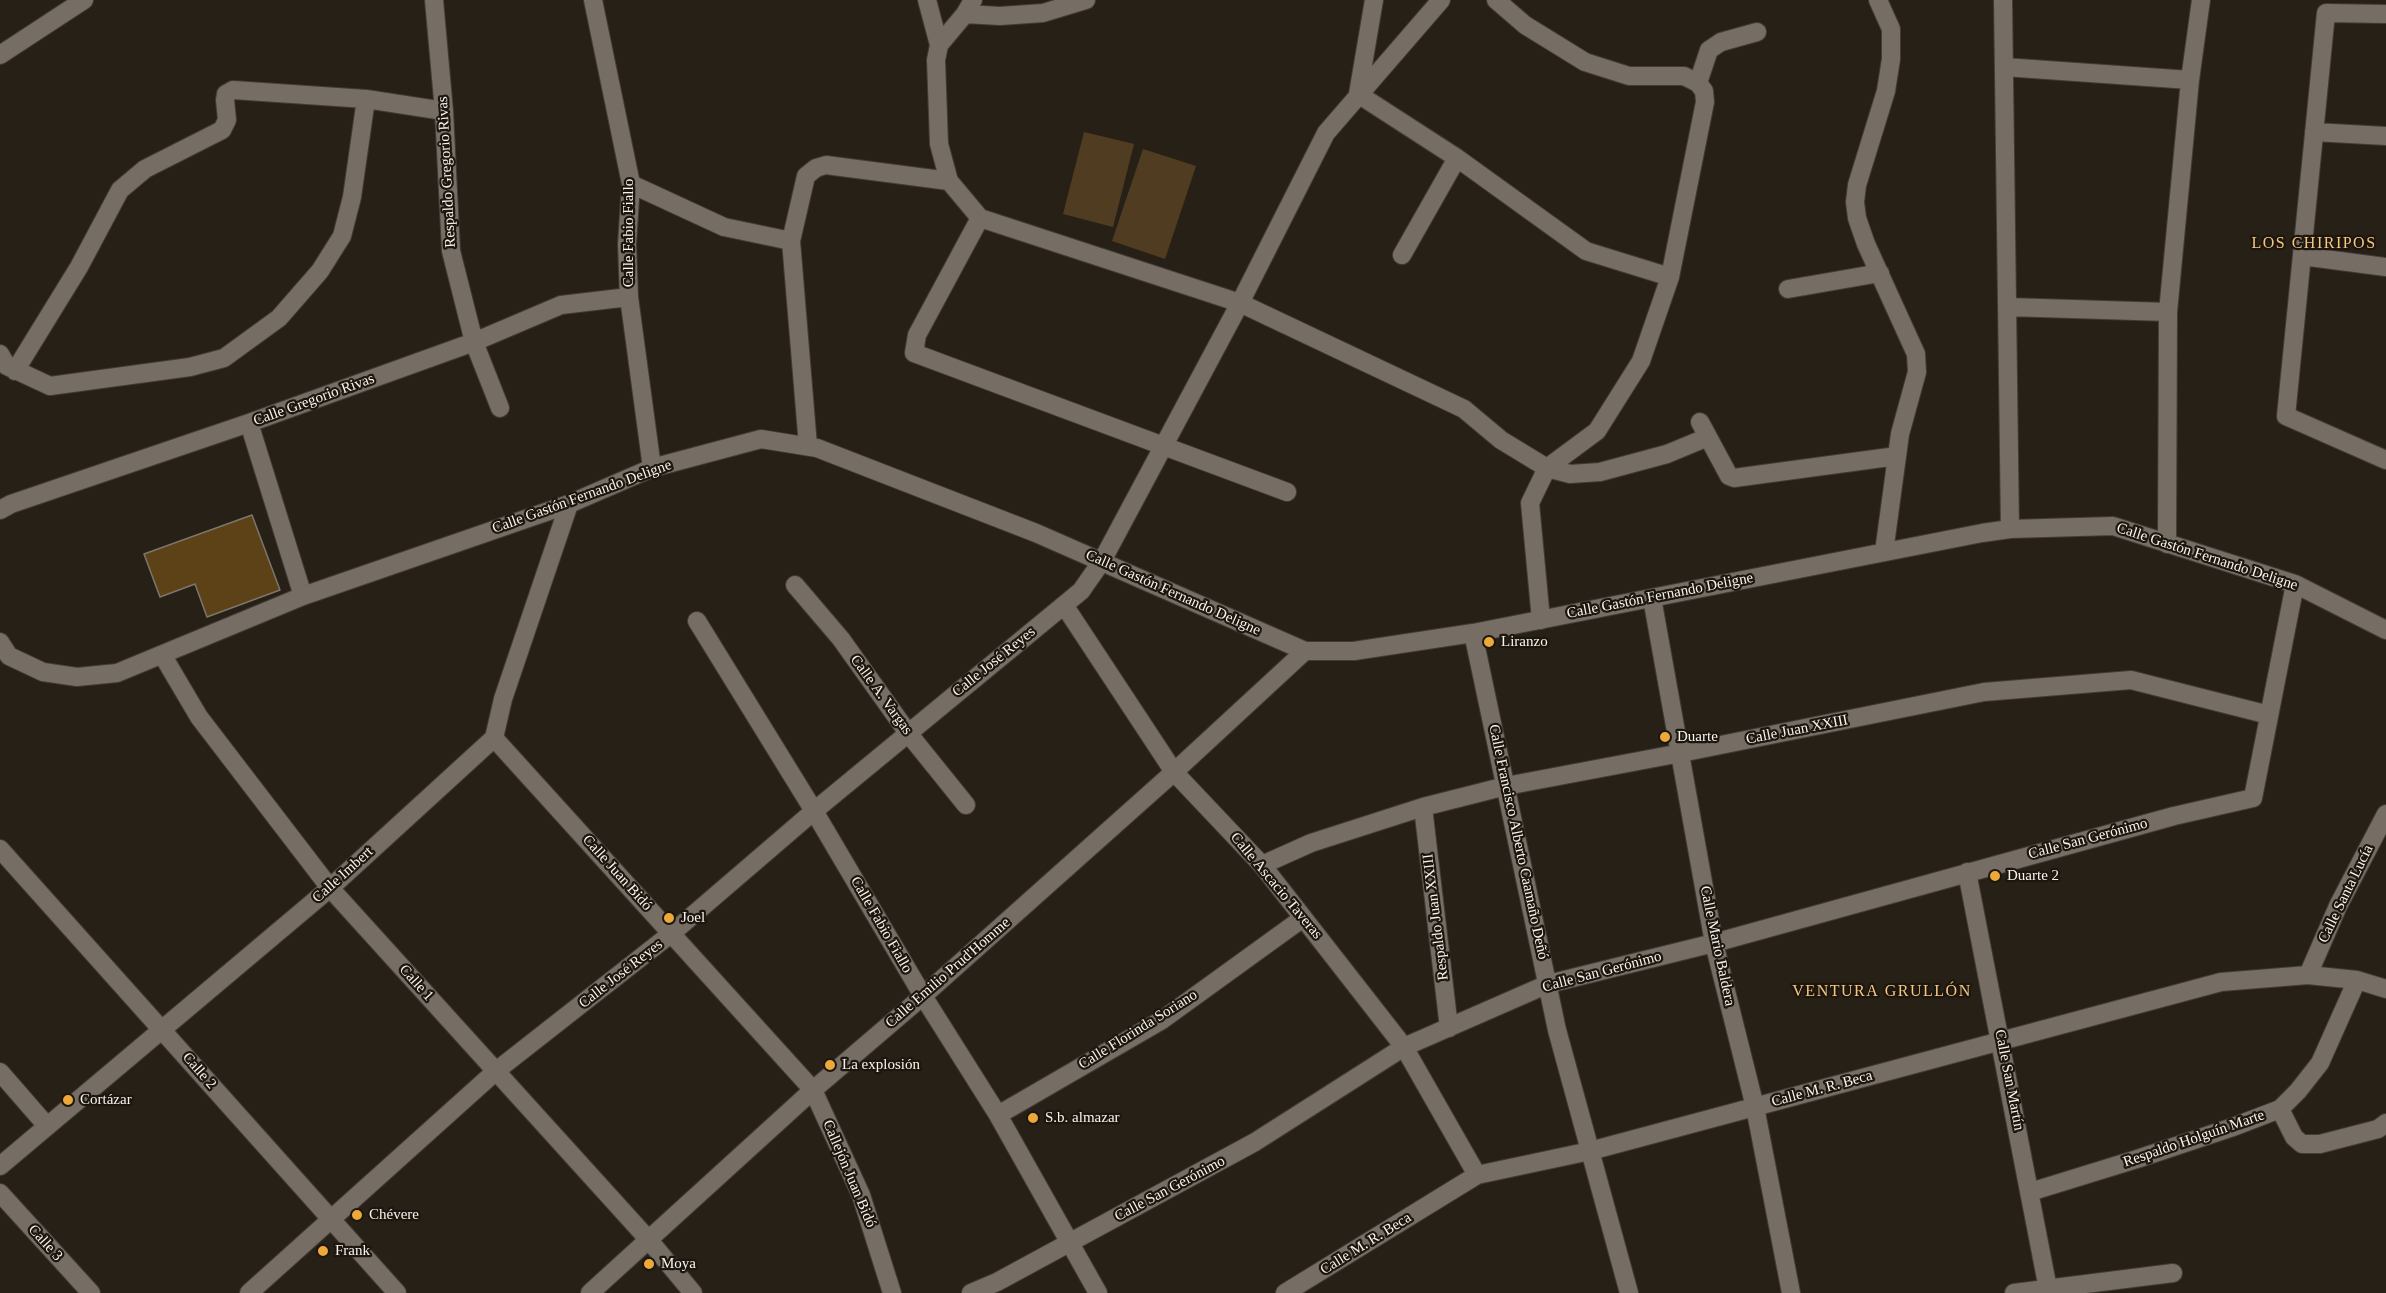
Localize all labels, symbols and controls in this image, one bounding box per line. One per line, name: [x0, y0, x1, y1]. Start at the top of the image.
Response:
street label: Respaldo Gregorio Rivas: [434, 96, 460, 248]
street label: Calle Fabio Fiallo: [620, 179, 638, 287]
district label: LOS CHIRIPOS: [2251, 234, 2377, 254]
street label: Calle Gregorio Rivas: [251, 370, 377, 430]
street label: Calle Gastón Fernando Deligne: [490, 456, 674, 538]
street label: Calle Gastón Fernando Deligne: [2114, 519, 2300, 595]
street label: Calle Gastón Fernando Deligne: [1083, 546, 1263, 640]
street label: Calle Gastón Fernando Deligne: [1565, 569, 1755, 623]
street label: Calle José Reyes: [949, 623, 1039, 701]
place label: Liranzo: [1501, 633, 1548, 651]
marker: Liranzo: [1482, 635, 1496, 649]
street label: Calle A. Vargas: [846, 652, 916, 738]
street label: Calle Juan XXIII: [1745, 711, 1849, 749]
street label: Calle Francisco Alberto Caamaño Deñó: [1484, 723, 1552, 961]
place label: Duarte: [1677, 728, 1718, 746]
marker: Duarte: [1658, 730, 1672, 744]
street label: Calle San Gerónimo: [2027, 814, 2149, 864]
street label: Calle Ascacio Taveras: [1226, 829, 1326, 943]
street label: Calle Juan Bidó: [578, 831, 656, 915]
street label: Calle Santa Lucía: [2315, 842, 2377, 946]
street label: Calle Imbert: [309, 843, 377, 907]
street label: Respaldo Juan XXIII: [1419, 853, 1453, 981]
place label: Duarte 2: [2007, 867, 2059, 885]
marker: Duarte 2: [1988, 869, 2002, 883]
street label: Calle Fabio Fiallo: [846, 874, 916, 976]
street label: Calle Mario Baldera: [1695, 884, 1739, 1008]
place label: Joel: [681, 909, 705, 927]
marker: Joel: [662, 911, 676, 925]
street label: Calle Emilio Prud'Homme: [882, 914, 1014, 1032]
street label: Calle José Reyes: [575, 936, 667, 1012]
street label: Calle San Gerónimo: [1541, 947, 1663, 997]
street label: Calle 1: [395, 961, 437, 1005]
district label: VENTURA GRULLÓN: [1792, 982, 1972, 1002]
street label: Calle Florinda Soriano: [1075, 986, 1201, 1074]
street label: Calle San Martín: [1990, 1028, 2028, 1132]
street label: Calle 2: [178, 1049, 220, 1093]
place label: La explosión: [842, 1056, 920, 1074]
marker: La explosión: [823, 1058, 837, 1072]
street label: Calle M. R. Beca: [1770, 1067, 1874, 1111]
place label: Cortázar: [80, 1091, 132, 1109]
marker: Cortázar: [61, 1093, 75, 1107]
street label: Respaldo Holguín Marte: [2121, 1106, 2267, 1172]
place label: S.b. almazar: [1045, 1109, 1120, 1127]
marker: S.b. almazar: [1026, 1111, 1040, 1125]
street label: Callejón Juan Bidó: [818, 1118, 880, 1230]
street label: Calle San Gerónimo: [1112, 1152, 1228, 1226]
place label: Chévere: [369, 1206, 419, 1224]
marker: Chévere: [350, 1208, 364, 1222]
street label: Calle M. R. Beca: [1317, 1209, 1415, 1279]
street label: Calle 3: [24, 1221, 66, 1265]
place label: Frank: [335, 1242, 370, 1260]
marker: Frank: [316, 1244, 330, 1258]
place label: Moya: [661, 1255, 696, 1273]
marker: Moya: [642, 1257, 656, 1271]

